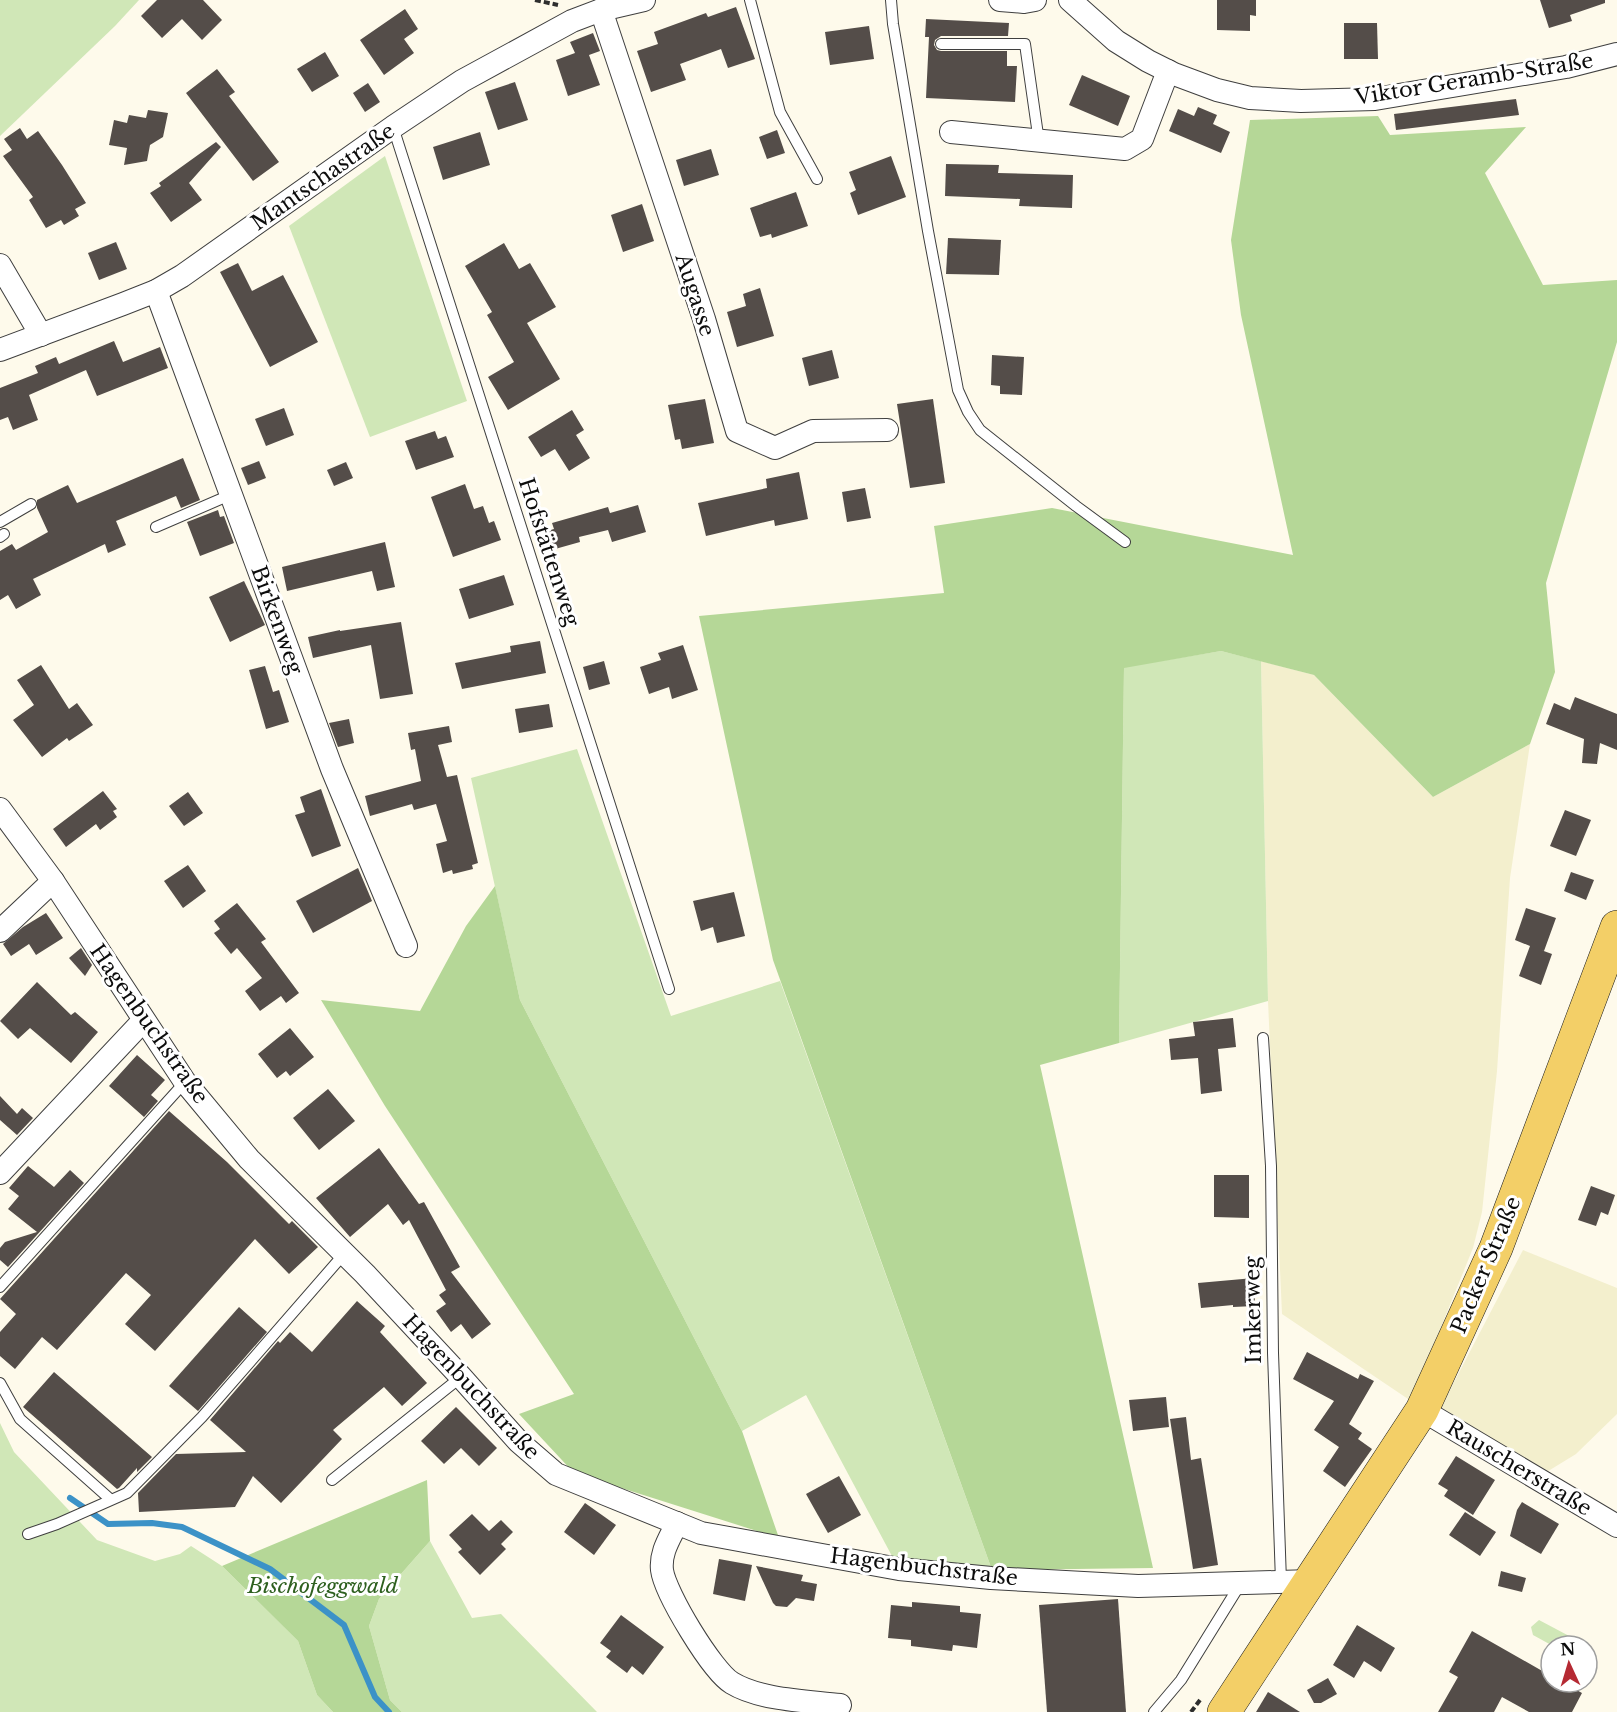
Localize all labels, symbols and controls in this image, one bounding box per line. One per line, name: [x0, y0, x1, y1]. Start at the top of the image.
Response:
street label: Viktor Geramb-Straße: [1352, 47, 1595, 111]
street label: Mantschastraße: [246, 118, 400, 236]
street label: Augasse: [669, 249, 721, 340]
street label: Hofstättenweg: [513, 475, 585, 630]
street label: Birkenweg: [245, 562, 309, 678]
street label: Hagenbuchstraße: [84, 939, 214, 1109]
street label: Packer Straße: [1445, 1193, 1527, 1337]
street label: Imkerweg: [1239, 1256, 1267, 1364]
street label: Hagenbuchstraße: [397, 1309, 545, 1465]
street label: Rauscherstraße: [1442, 1414, 1596, 1522]
street label: Hagenbuchstraße: [829, 1543, 1019, 1591]
park label: Bischofeggwald: [247, 1573, 399, 1599]
north arrow: [1539, 1634, 1599, 1694]
text: N: [1560, 1639, 1576, 1660]

